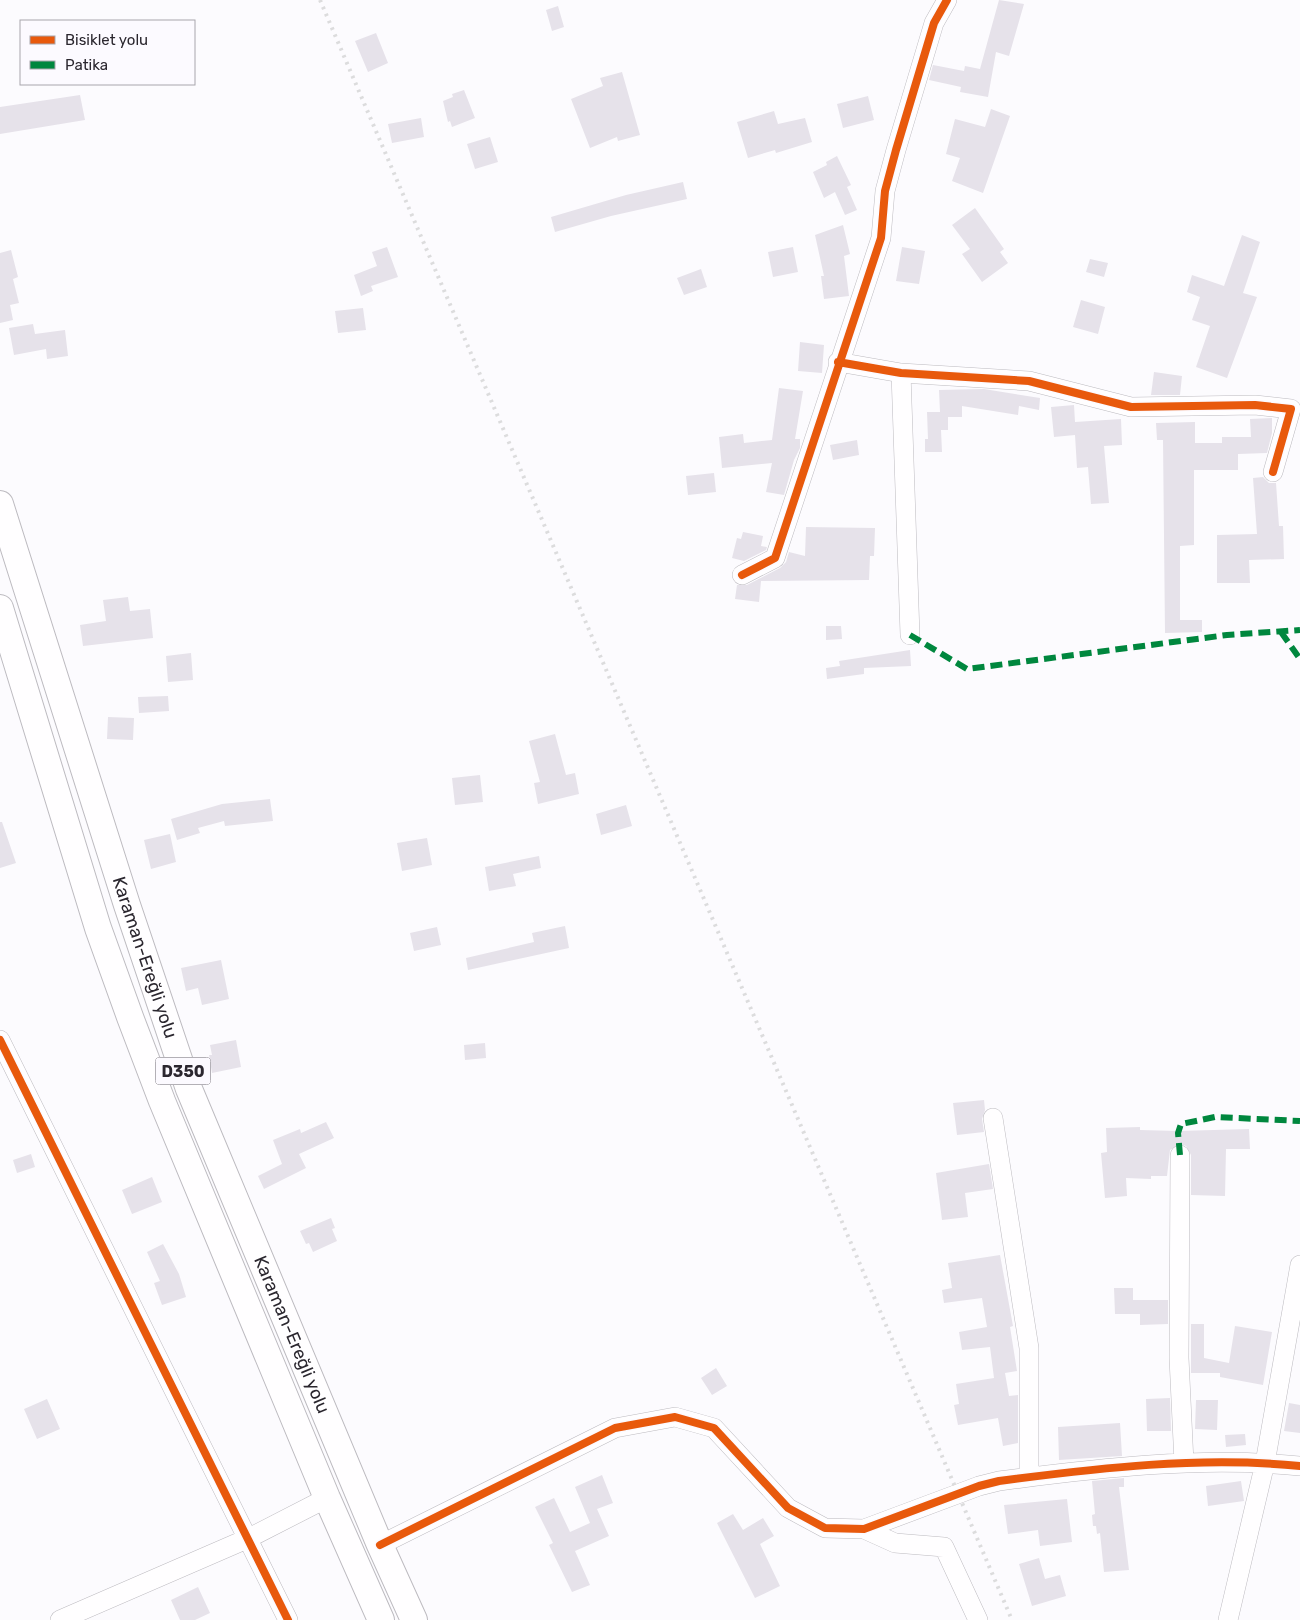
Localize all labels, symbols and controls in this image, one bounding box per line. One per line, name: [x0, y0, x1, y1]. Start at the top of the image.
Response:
legend: [20, 20, 195, 85]
text: Bisiklet yolu: [65, 31, 148, 49]
text: Patika: [65, 56, 108, 74]
street label: Karaman-Ereğli yolu: [108, 874, 182, 1041]
road number: D350: [156, 1058, 210, 1084]
street label: Karaman-Ereğli yolu: [249, 1252, 335, 1417]

